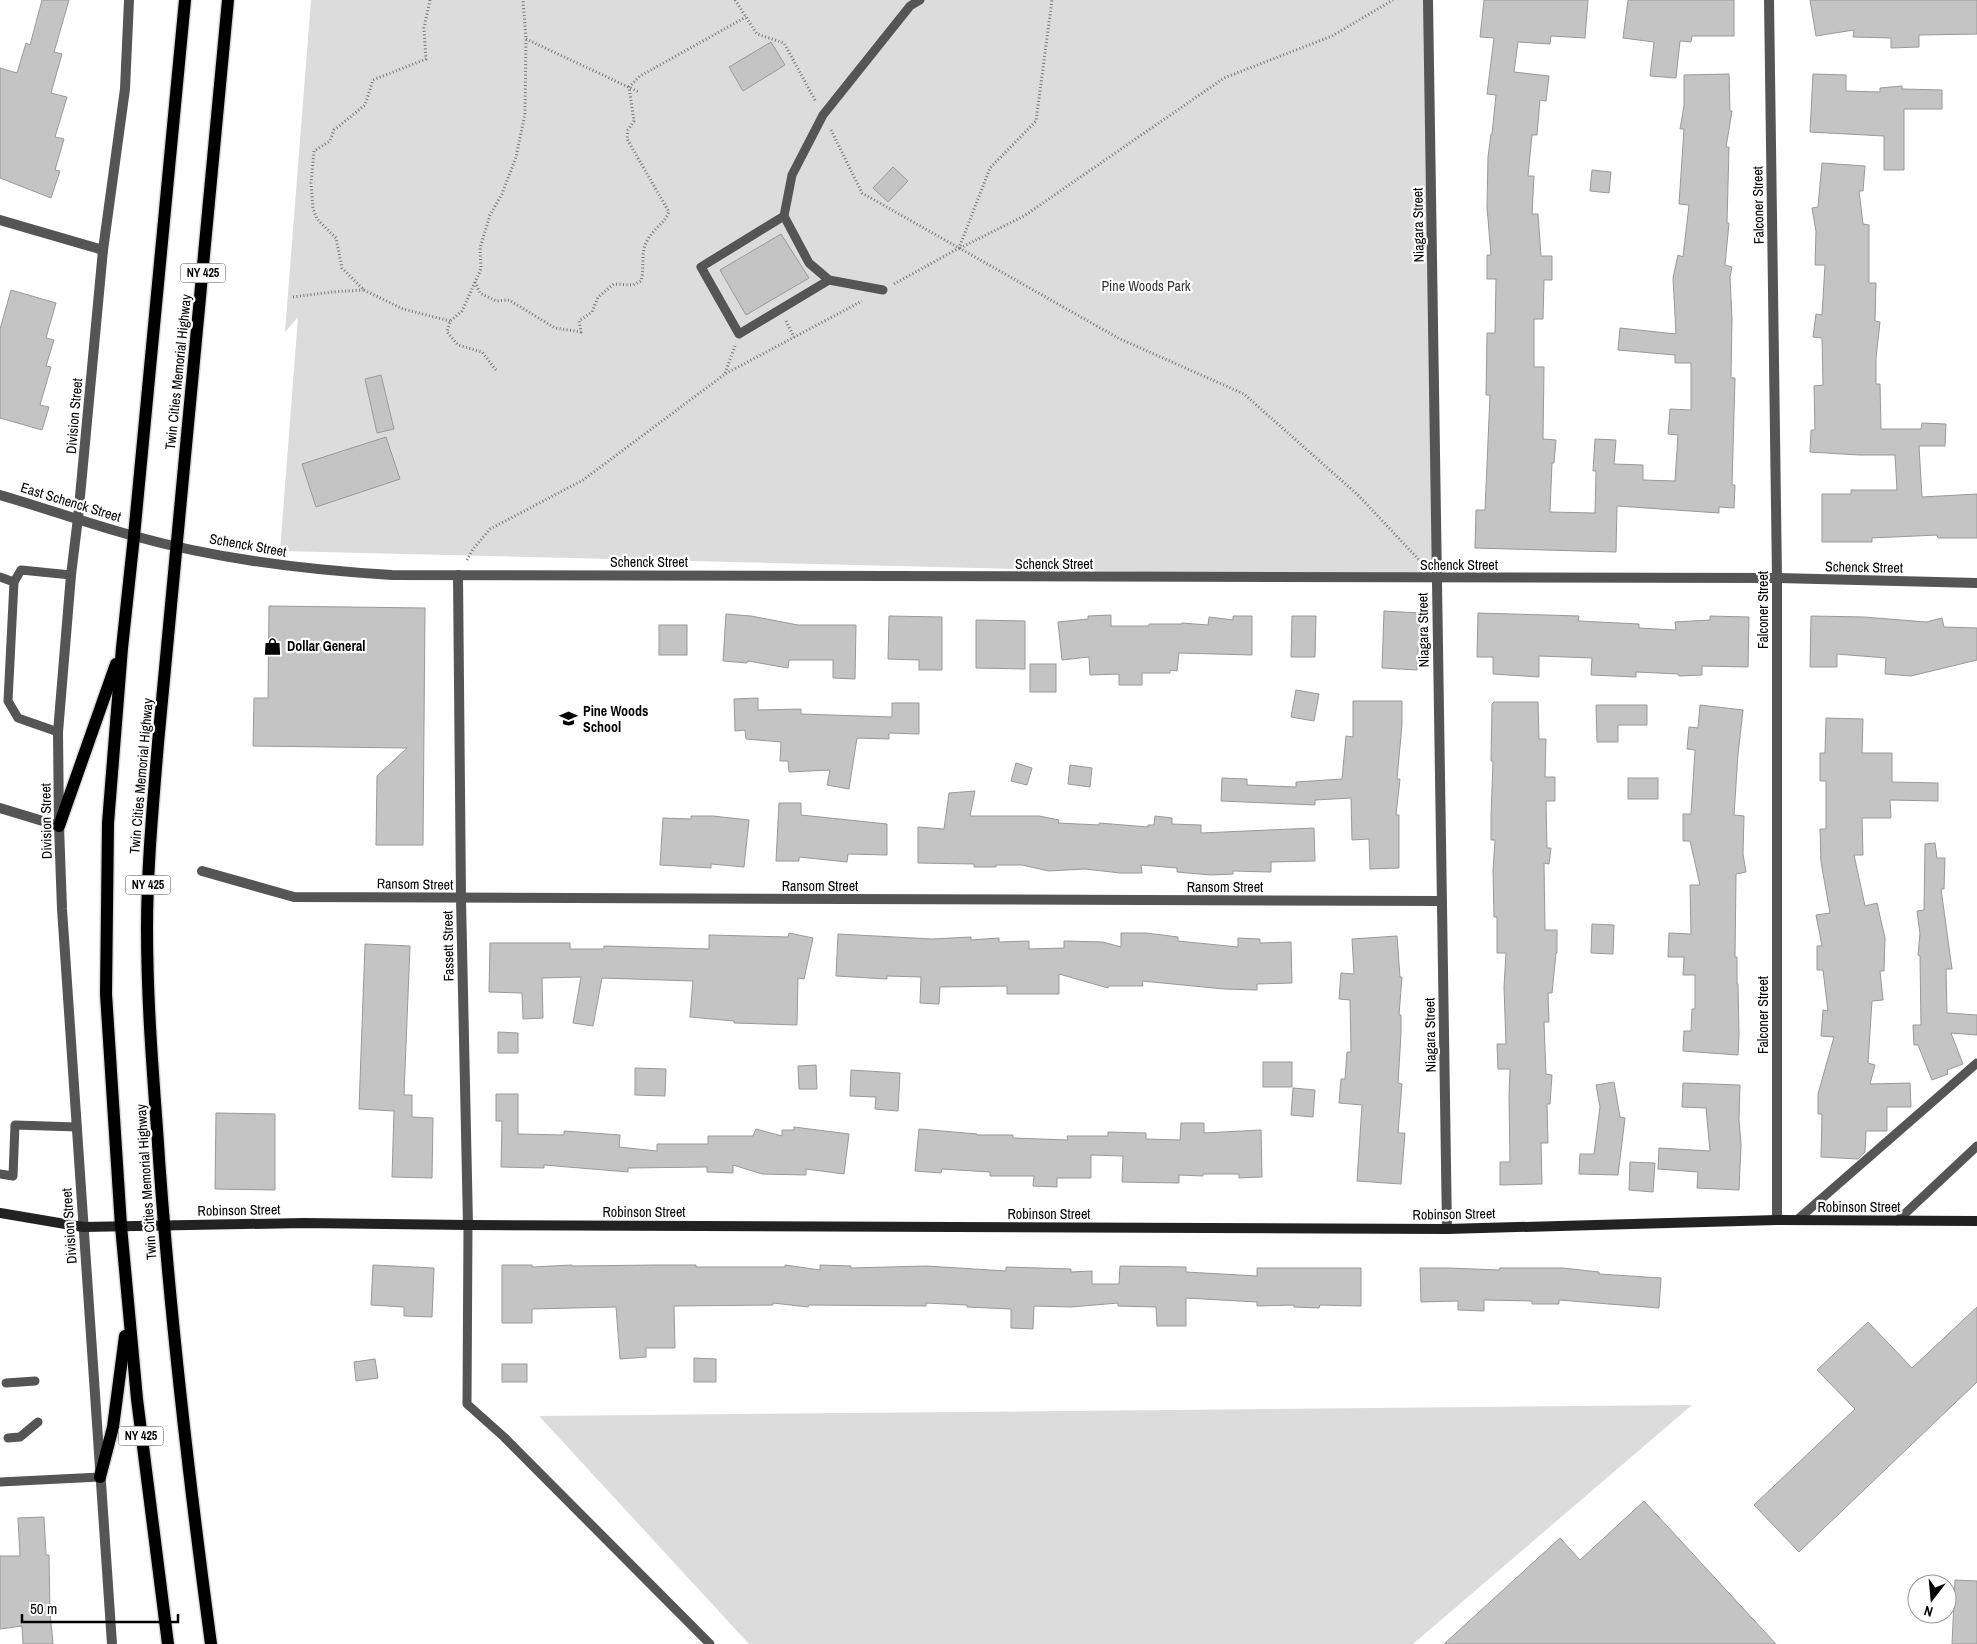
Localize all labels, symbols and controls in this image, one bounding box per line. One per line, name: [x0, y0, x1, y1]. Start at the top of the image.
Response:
street label: Falconer Street: [1748, 166, 1768, 244]
street label: Niagara Street: [1408, 188, 1428, 262]
road number: NY 425: [180, 264, 226, 282]
park label: Pine Woods Park: [1101, 277, 1191, 295]
street label: Twin Cities Memorial Highway: [161, 293, 195, 451]
street label: Division Street: [62, 377, 86, 455]
street label: East Schenck Street: [19, 478, 123, 526]
street label: Schenck Street: [208, 529, 288, 561]
street label: Schenck Street: [610, 553, 688, 571]
street label: Schenck Street: [1015, 555, 1093, 573]
street label: Schenck Street: [1420, 556, 1498, 574]
street label: Schenck Street: [1825, 557, 1903, 577]
street label: Falconer Street: [1754, 571, 1772, 649]
street label: Niagara Street: [1413, 593, 1433, 667]
shop icon: Dollar General: [263, 636, 283, 656]
place label: Dollar General: [287, 637, 365, 655]
street label: Twin Cities Memorial Highway: [125, 697, 157, 855]
place label: Pine Woods School: [583, 702, 649, 736]
school or university icon: Pine Woods School: [559, 709, 579, 729]
street label: Division Street: [36, 783, 56, 859]
street label: Ransom Street: [377, 874, 453, 894]
road number: NY 425: [126, 876, 170, 894]
street label: Ransom Street: [782, 877, 858, 895]
street label: Ransom Street: [1187, 878, 1263, 896]
street label: Fassett Street: [438, 910, 458, 982]
street label: Falconer Street: [1754, 976, 1772, 1054]
street label: Niagara Street: [1420, 998, 1440, 1072]
street label: Twin Cities Memorial Highway: [132, 1103, 160, 1261]
street label: Division Street: [57, 1187, 81, 1265]
street label: Robinson Street: [1818, 1198, 1900, 1216]
street label: Robinson Street: [197, 1200, 281, 1220]
street label: Robinson Street: [603, 1203, 685, 1221]
street label: Robinson Street: [1412, 1204, 1496, 1224]
street label: Robinson Street: [1008, 1205, 1090, 1223]
road number: NY 425: [118, 1426, 164, 1445]
north arrow: [1907, 1574, 1957, 1624]
scale bar: [22, 1592, 179, 1624]
text: 50 m: [30, 1598, 57, 1619]
text: N: [1922, 1602, 1935, 1621]

